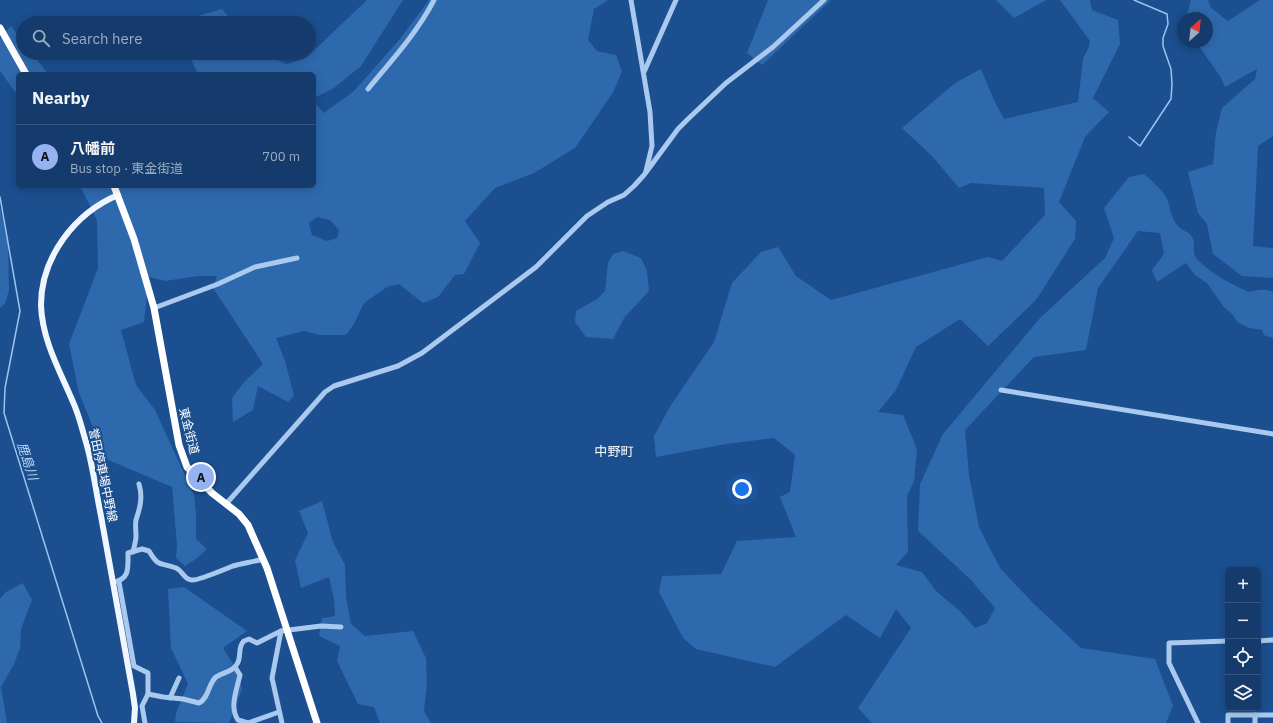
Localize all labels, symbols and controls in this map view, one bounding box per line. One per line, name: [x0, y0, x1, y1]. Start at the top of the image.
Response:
north arrow: [1177, 12, 1213, 48]
search box: [16, 16, 316, 60]
icon: search: [30, 27, 52, 49]
text: Search here: [62, 29, 142, 48]
text: Nearby: [32, 87, 90, 109]
text: 八幡前: [70, 139, 115, 158]
text: A: [41, 148, 49, 165]
text: 700 m: [262, 148, 300, 165]
text: Bus stop · 東金街道: [70, 160, 183, 177]
street label: 東金街道: [176, 406, 203, 456]
street label: 誉田停車場中野線: [86, 426, 121, 523]
water label: 鹿島川: [13, 440, 42, 484]
district label: 中野町: [594, 443, 634, 460]
pin: A: [188, 462, 214, 492]
your location: [732, 479, 752, 499]
map controls: [1225, 567, 1261, 711]
button: +: [1225, 567, 1261, 603]
button: −: [1225, 603, 1261, 639]
button: locate: [1225, 639, 1261, 675]
button: layers: [1225, 675, 1261, 711]

